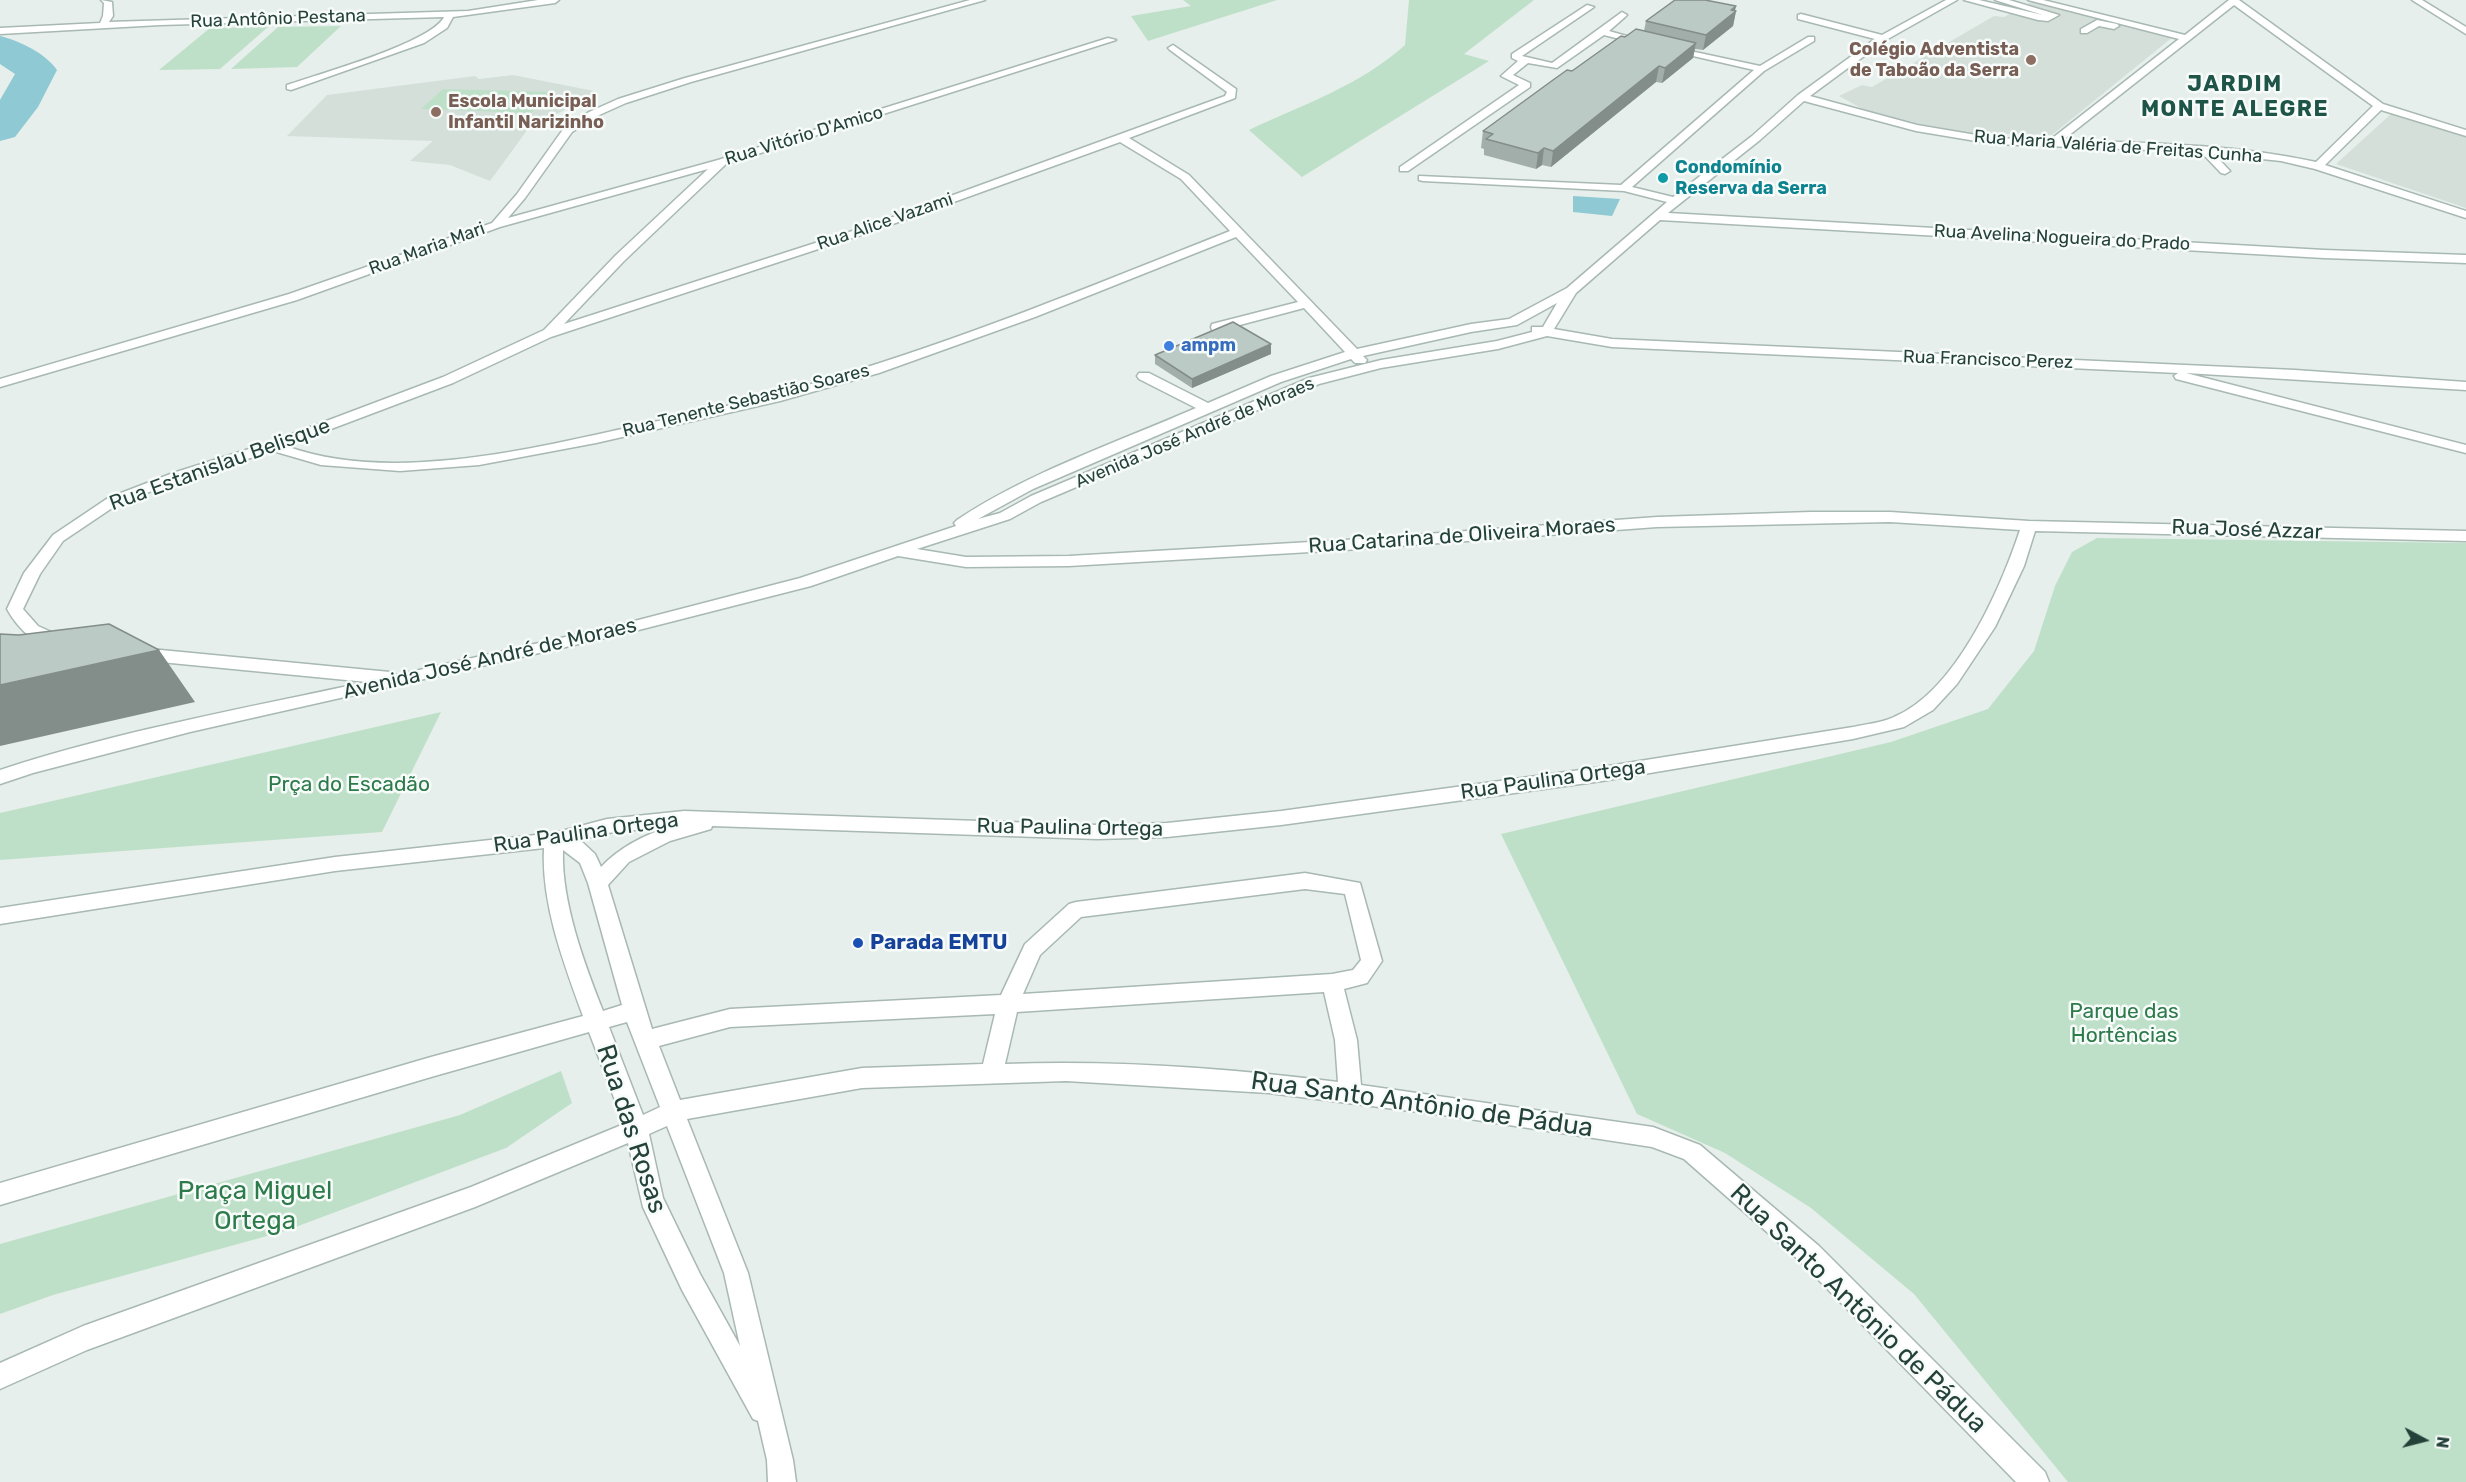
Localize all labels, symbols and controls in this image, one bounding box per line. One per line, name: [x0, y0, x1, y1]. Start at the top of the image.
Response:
street label: Rua Antônio Pestana: [190, 5, 366, 33]
place label: Colégio Adventista de Taboão da Serra: [1849, 39, 2019, 82]
marker: Colégio Adventista de Taboão da Serra: [2024, 53, 2038, 67]
district label: JARDIM MONTE ALEGRE: [2141, 72, 2329, 124]
place label: Escola Municipal Infantil Narizinho: [448, 91, 604, 134]
street label: Rua Vitório D'Amico: [722, 102, 886, 170]
marker: Escola Municipal Infantil Narizinho: [429, 105, 443, 119]
street label: Rua Maria Valéria de Freitas Cunha: [1973, 126, 2263, 168]
place label: Condomínio Reserva da Serra: [1675, 157, 1827, 200]
marker: Condomínio Reserva da Serra: [1656, 171, 1670, 185]
street label: Rua Alice Vazami: [814, 189, 956, 255]
street label: Rua Maria Mari: [366, 218, 488, 280]
street label: Rua Avelina Nogueira do Prado: [1933, 220, 2191, 256]
place label: ampm: [1181, 335, 1236, 357]
marker: ampm: [1162, 339, 1176, 353]
street label: Rua Francisco Perez: [1903, 346, 2073, 374]
street label: Rua Tenente Sebastião Soares: [620, 360, 872, 442]
street label: Avenida José André de Moraes: [1072, 373, 1318, 493]
street label: Rua Estanislau Belisque: [106, 413, 334, 517]
street label: Rua Catarina de Oliveira Moraes: [1308, 513, 1616, 559]
street label: Rua José Azzar: [2171, 515, 2323, 545]
street label: Avenida José André de Moraes: [341, 613, 639, 705]
street label: Rua Paulina Ortega: [1459, 755, 1647, 805]
park label: Prça do Escadão: [268, 772, 430, 798]
street label: Rua Paulina Ortega: [492, 808, 680, 858]
street label: Rua Paulina Ortega: [976, 814, 1164, 842]
place label: Parada EMTU: [870, 930, 1007, 956]
marker: Parada EMTU: [851, 936, 865, 950]
park label: Parque das Hortências: [2069, 999, 2179, 1049]
street label: Rua das Rosas: [589, 1041, 673, 1217]
street label: Rua Santo Antônio de Pádua: [1249, 1066, 1595, 1144]
park label: Praça Miguel Ortega: [178, 1175, 332, 1236]
street label: Rua Santo Antônio de Pádua: [1723, 1178, 1993, 1440]
north arrow: [2394, 1410, 2454, 1470]
text: N: [2432, 1435, 2452, 1449]

